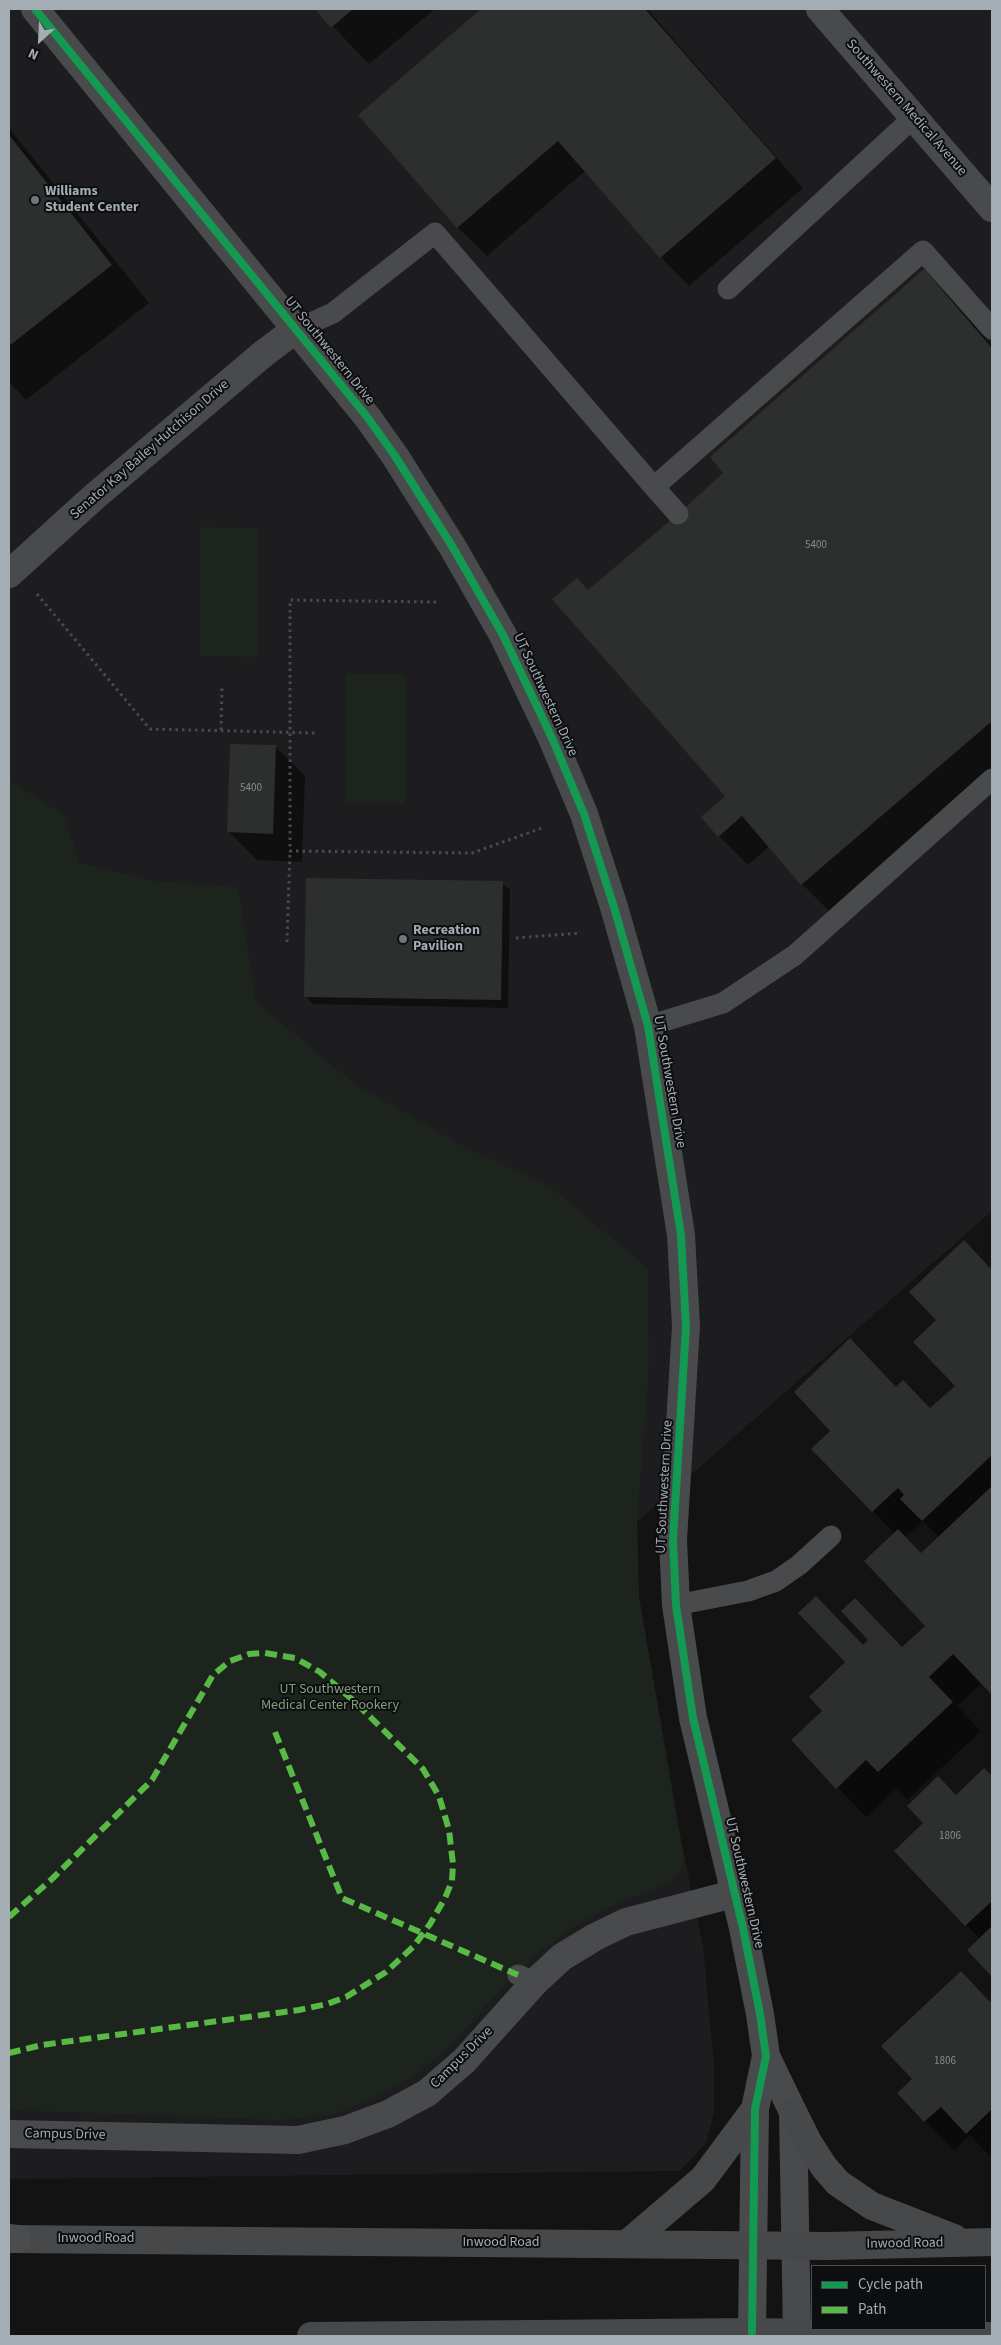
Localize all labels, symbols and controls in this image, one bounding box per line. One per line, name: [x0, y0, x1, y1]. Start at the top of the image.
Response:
north arrow: [15, 15, 65, 65]
street label: Southwestern Medical Avenue: [842, 36, 970, 180]
text: N: [25, 43, 42, 65]
place label: Williams Student Center: [45, 184, 138, 216]
marker: Williams Student Center: [29, 194, 41, 206]
street label: UT Southwestern Drive: [280, 294, 378, 408]
street label: Senator Kay Bailey Hutchison Drive: [67, 376, 233, 524]
house number: 5400: [805, 539, 827, 553]
street label: UT Southwestern Drive: [509, 631, 581, 759]
house number: 5400: [240, 782, 262, 796]
place label: Recreation Pavilion: [413, 923, 480, 956]
marker: Recreation Pavilion: [397, 933, 409, 945]
street label: UT Southwestern Drive: [649, 1015, 689, 1149]
street label: UT Southwestern Drive: [653, 1420, 677, 1554]
park label: UT Southwestern Medical Center Rookery: [261, 1682, 399, 1714]
street label: UT Southwestern Drive: [721, 1816, 767, 1950]
house number: 1806: [939, 1830, 961, 1844]
street label: Campus Drive: [427, 2023, 497, 2093]
house number: 1806: [934, 2055, 956, 2069]
street label: Campus Drive: [24, 2126, 106, 2144]
street label: Inwood Road: [57, 2231, 135, 2247]
street label: Inwood Road: [462, 2235, 540, 2251]
street label: Inwood Road: [866, 2235, 944, 2253]
legend: [811, 2265, 986, 2330]
text: Cycle path: [858, 2274, 923, 2295]
text: Path: [858, 2299, 886, 2320]

